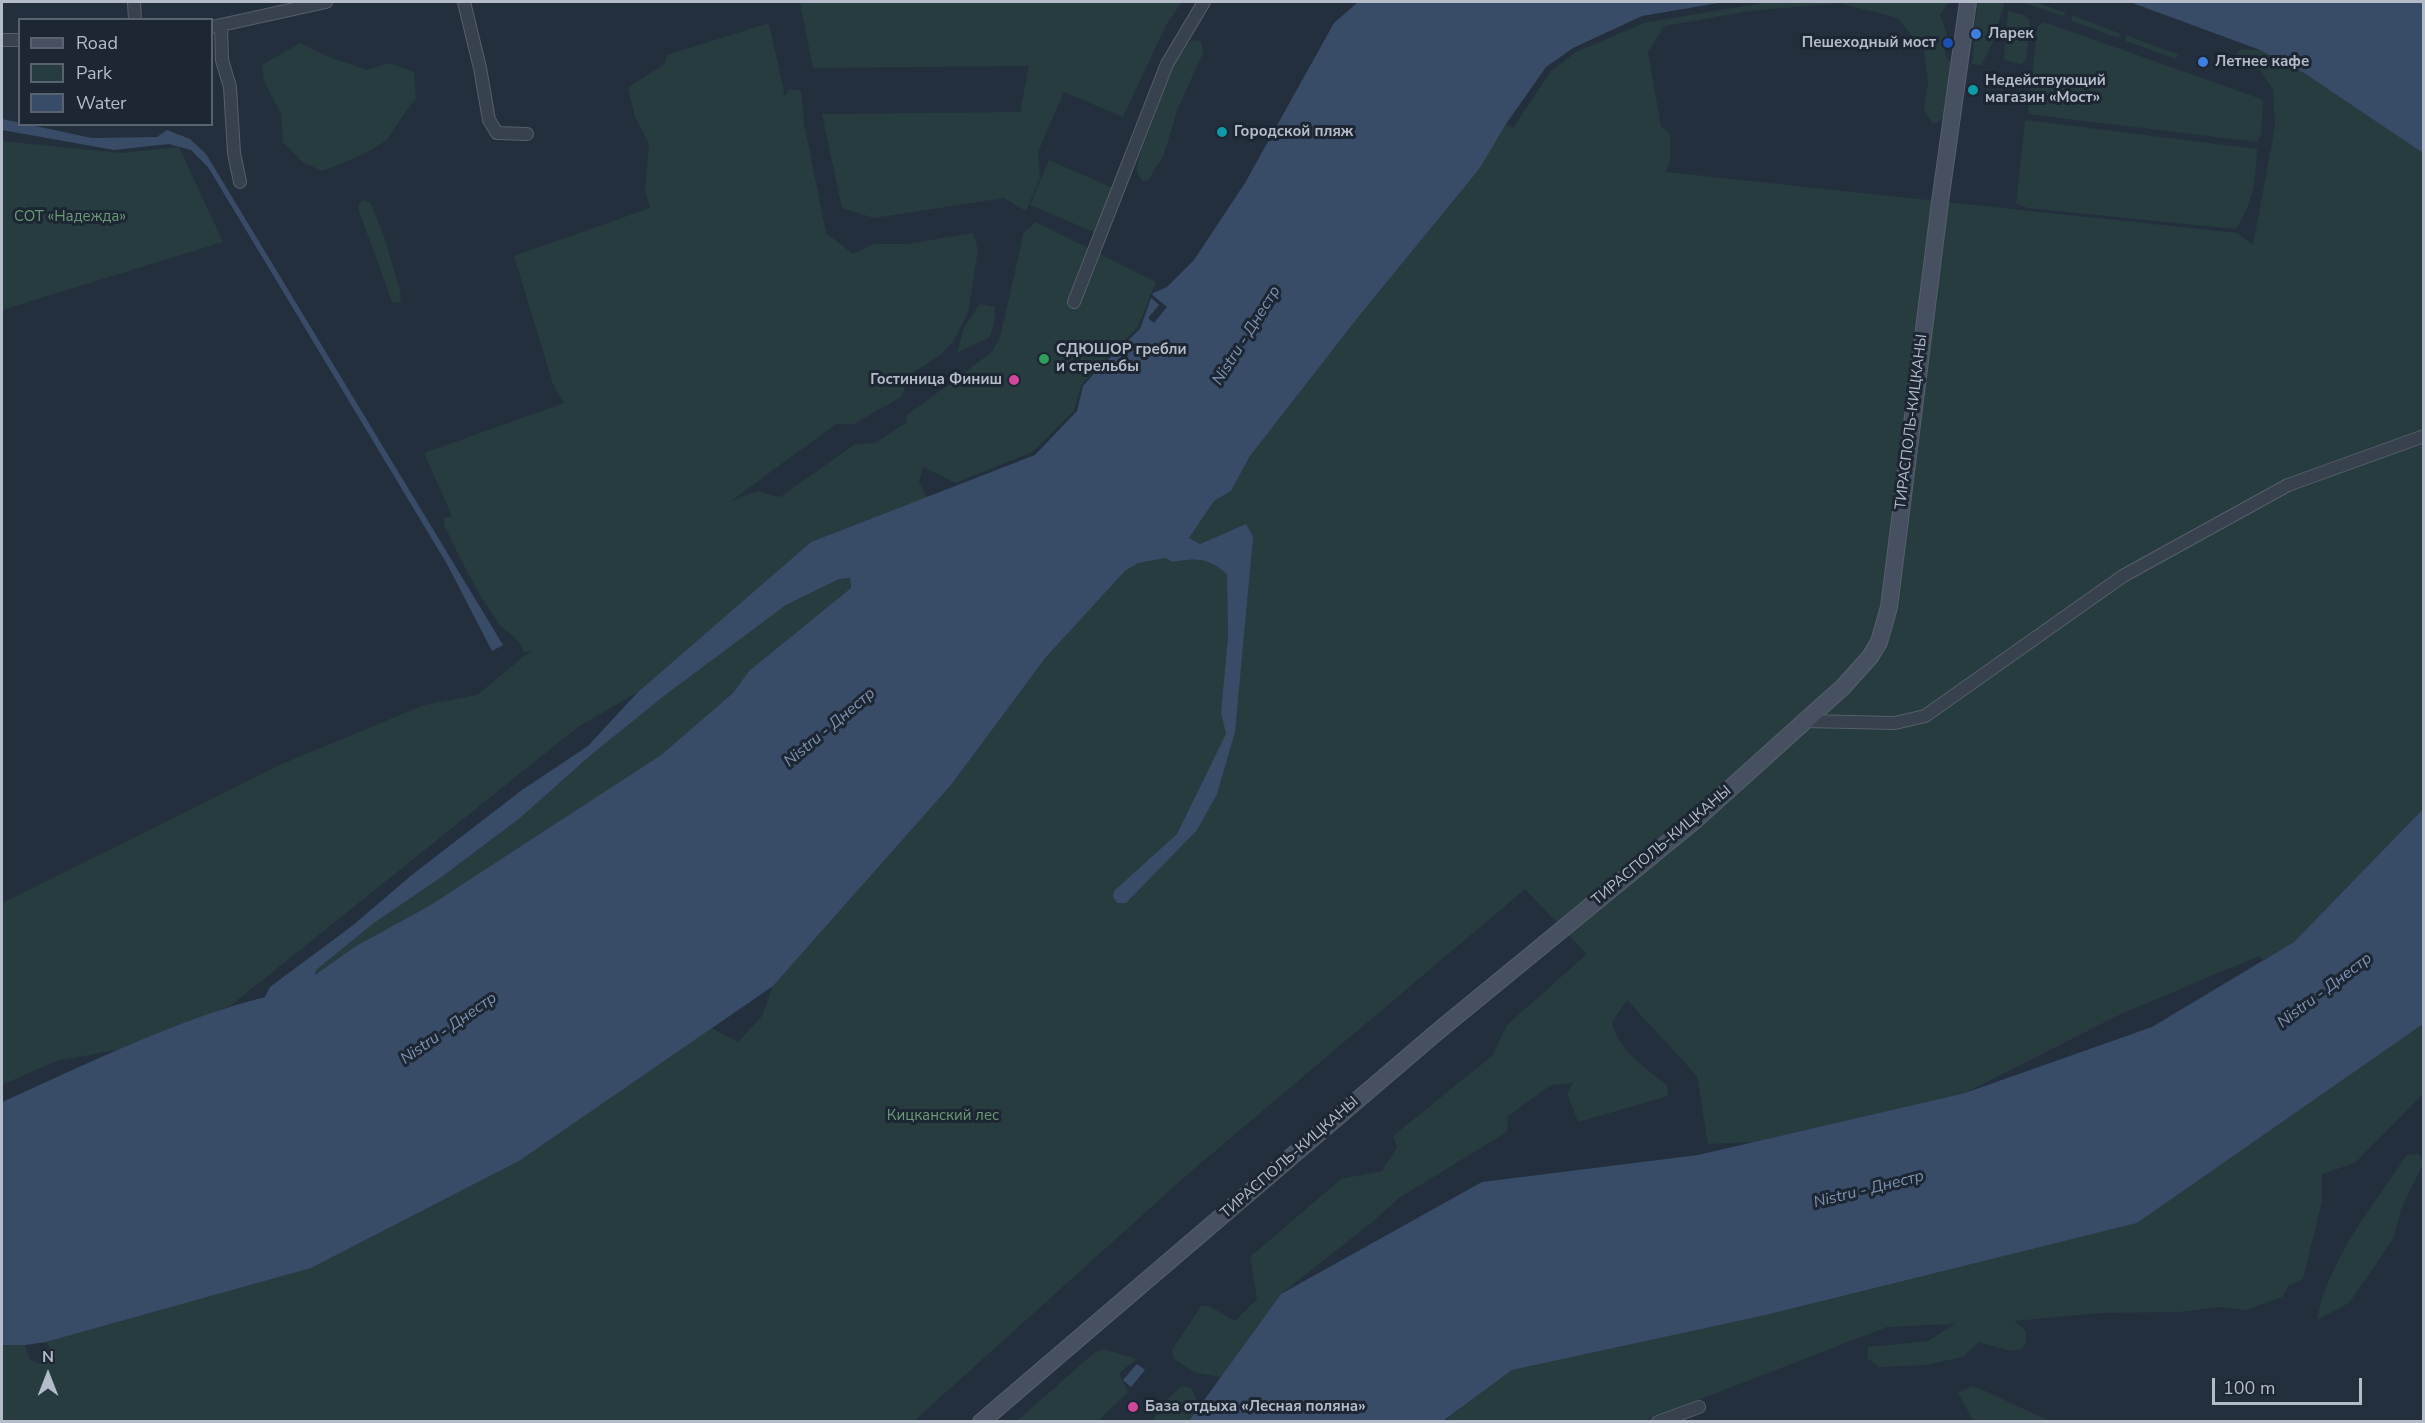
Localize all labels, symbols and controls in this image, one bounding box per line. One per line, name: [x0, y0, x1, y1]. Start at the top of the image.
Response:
legend: [18, 18, 213, 126]
place label: Ларек: [1988, 25, 2034, 43]
marker: Ларек: [1969, 27, 1983, 41]
text: Road: [76, 31, 118, 55]
place label: Пешеходный мост: [1802, 34, 1936, 52]
marker: Пешеходный мост: [1941, 36, 1955, 50]
place label: Летнее кафе: [2215, 53, 2309, 71]
marker: Летнее кафе: [2196, 55, 2210, 69]
text: Park: [76, 61, 112, 85]
place label: Недействующий магазин «Мост»: [1985, 72, 2106, 107]
marker: Недействующий магазин «Мост»: [1966, 83, 1980, 97]
text: Water: [76, 91, 127, 115]
place label: Городской пляж: [1234, 123, 1353, 141]
marker: Городской пляж: [1215, 125, 1229, 139]
park label: СОТ «Надежда»: [14, 208, 126, 226]
water label: Nistru - Днестр: [1209, 283, 1285, 389]
street label: ТИРАСПОЛЬ-КИЦКАНЫ: [1892, 333, 1932, 511]
place label: СДЮШОР гребли и стрельбы: [1056, 341, 1187, 376]
marker: СДЮШОР гребли и стрельбы: [1037, 352, 1051, 366]
place label: Гостиница Финиш: [870, 371, 1002, 389]
marker: Гостиница Финиш: [1007, 373, 1021, 387]
water label: Nistru - Днестр: [780, 684, 880, 772]
street label: ТИРАСПОЛЬ-КИЦКАНЫ: [1589, 782, 1735, 910]
water label: Nistru - Днестр: [2274, 949, 2376, 1033]
water label: Nistru - Днестр: [397, 989, 501, 1069]
street label: ТИРАСПОЛЬ-КИЦКАНЫ: [1218, 1093, 1362, 1223]
park label: Кицканский лес: [887, 1107, 999, 1125]
water label: Nistru - Днестр: [1812, 1167, 1926, 1213]
north arrow: [18, 1345, 78, 1405]
text: N: [42, 1346, 54, 1368]
scale bar: [2215, 1366, 2365, 1404]
text: 100 m: [2223, 1376, 2275, 1400]
place label: База отдыха «Лесная поляна»: [1145, 1398, 1366, 1416]
marker: База отдыха «Лесная поляна»: [1126, 1400, 1140, 1414]

